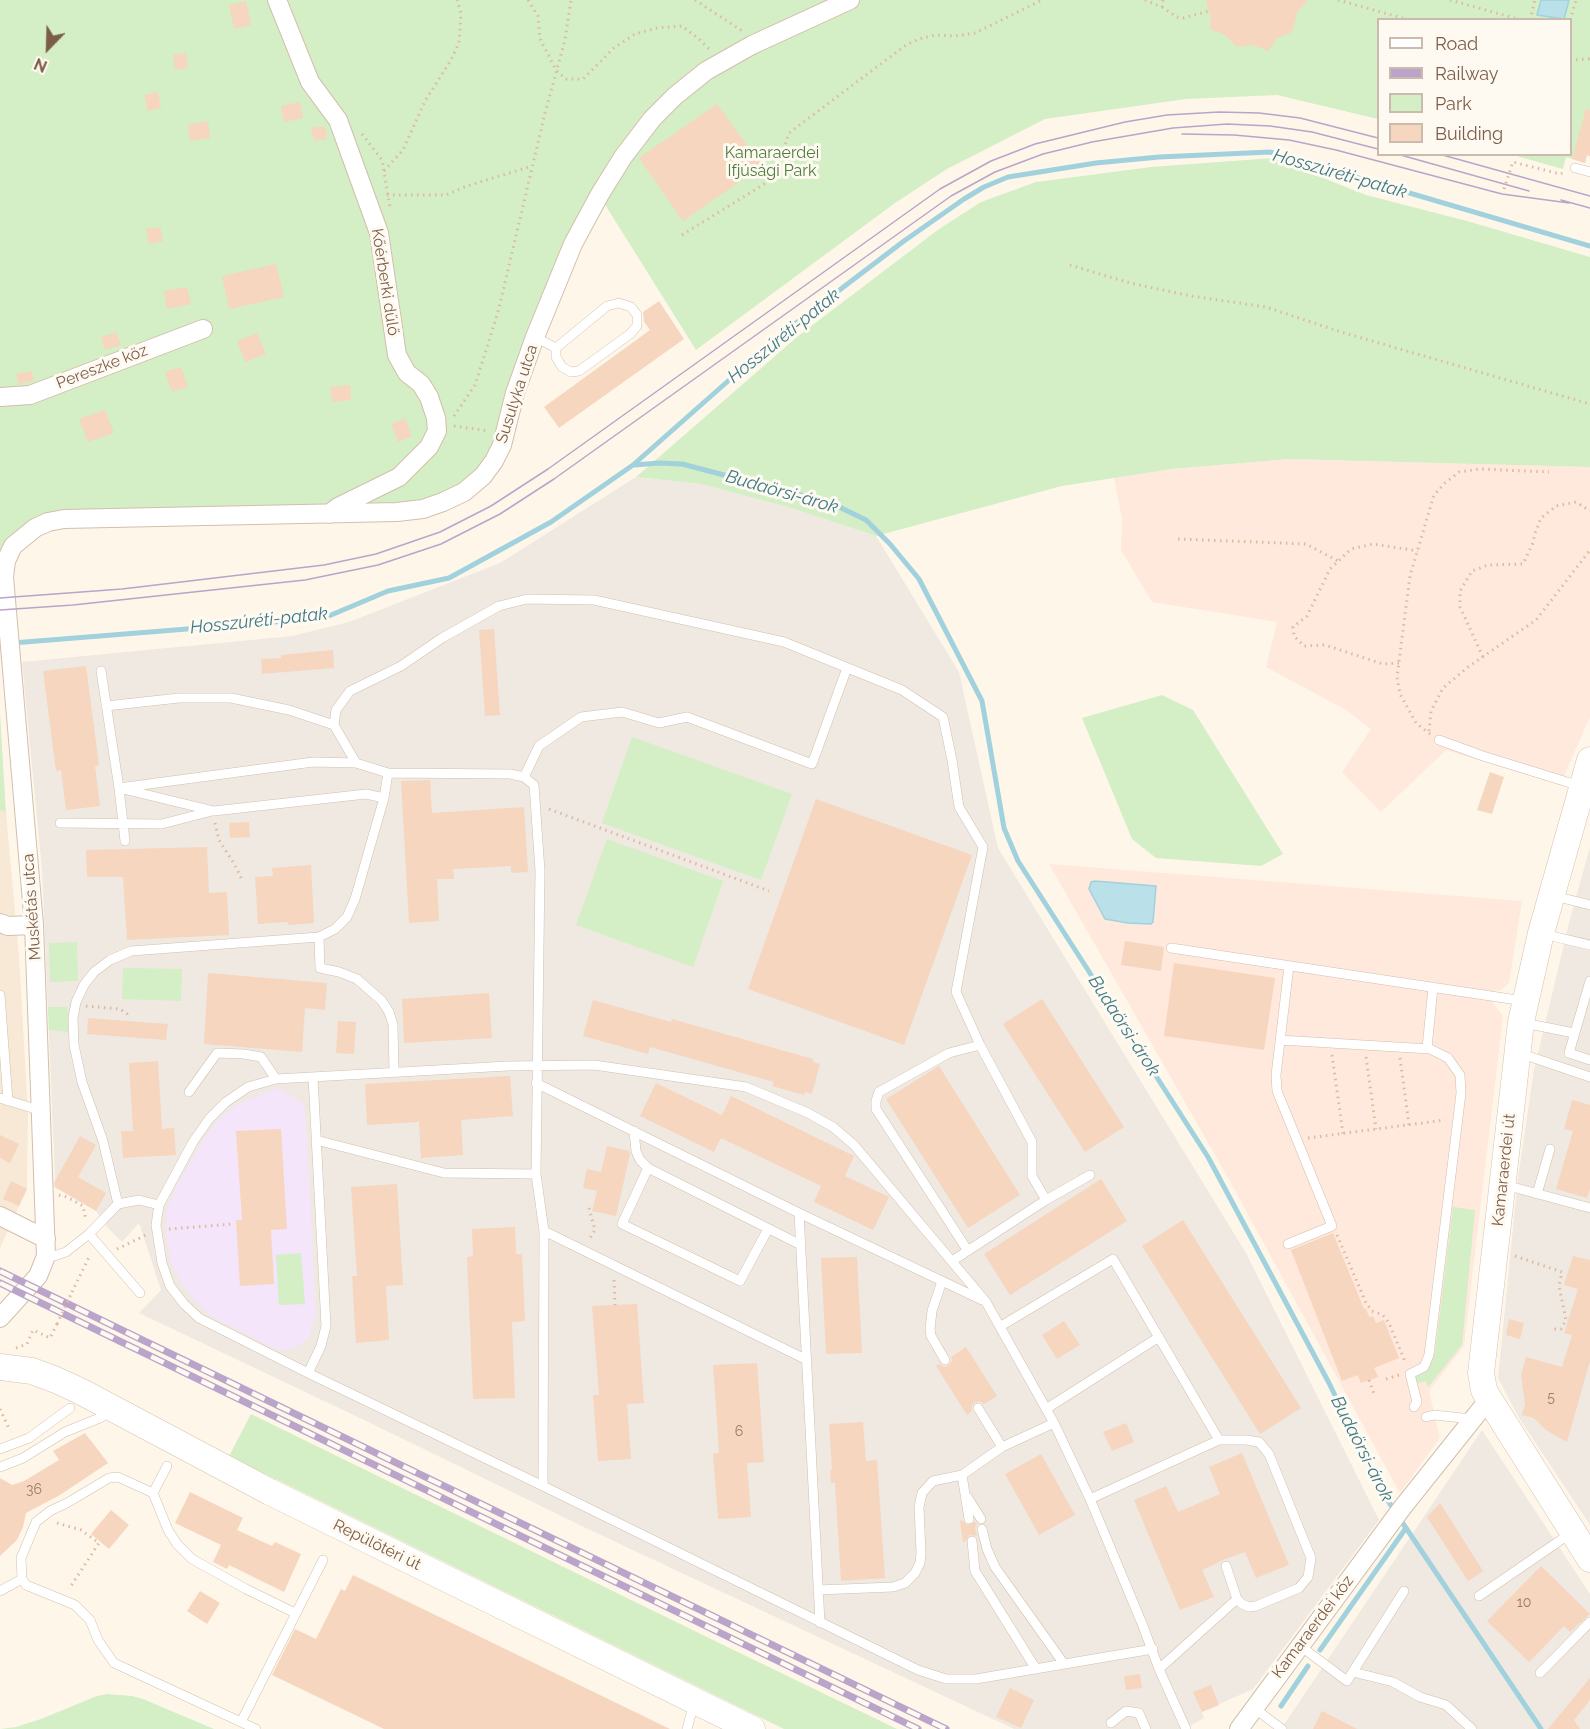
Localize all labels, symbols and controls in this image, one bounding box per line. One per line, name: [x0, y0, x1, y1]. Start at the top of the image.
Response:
north arrow: [18, 18, 78, 78]
legend: [1377, 18, 1572, 156]
text: Road: [1435, 33, 1478, 54]
text: N: [31, 54, 50, 76]
text: Railway: [1435, 63, 1499, 84]
text: Park: [1435, 93, 1472, 114]
text: Building: [1435, 123, 1503, 144]
park label: Kamaraerdei Ifjúsági Park: [725, 143, 819, 181]
water label: Hosszúréti-patak: [1271, 145, 1409, 203]
street label: Kőérberki dűlő: [367, 227, 403, 337]
water label: Hosszúréti-patak: [724, 284, 844, 388]
street label: Pereszke köz: [54, 341, 150, 393]
street label: Susulyka utca: [492, 342, 542, 446]
water label: Budaörsi-árok: [723, 466, 841, 518]
water label: Hosszúréti-patak: [189, 603, 329, 639]
street label: Muskétás utca: [19, 853, 45, 961]
water label: Budaörsi-árok: [1083, 972, 1165, 1080]
street label: Kamaraerdei út: [1489, 1113, 1519, 1227]
house number: 5: [1547, 1390, 1555, 1406]
water label: Budaörsi-árok: [1326, 1392, 1398, 1506]
house number: 6: [735, 1424, 743, 1440]
house number: 36: [26, 1482, 42, 1498]
street label: Repülőtéri út: [330, 1515, 424, 1575]
street label: Kamaraerdei köz: [1268, 1572, 1358, 1682]
house number: 10: [1517, 1595, 1531, 1611]

